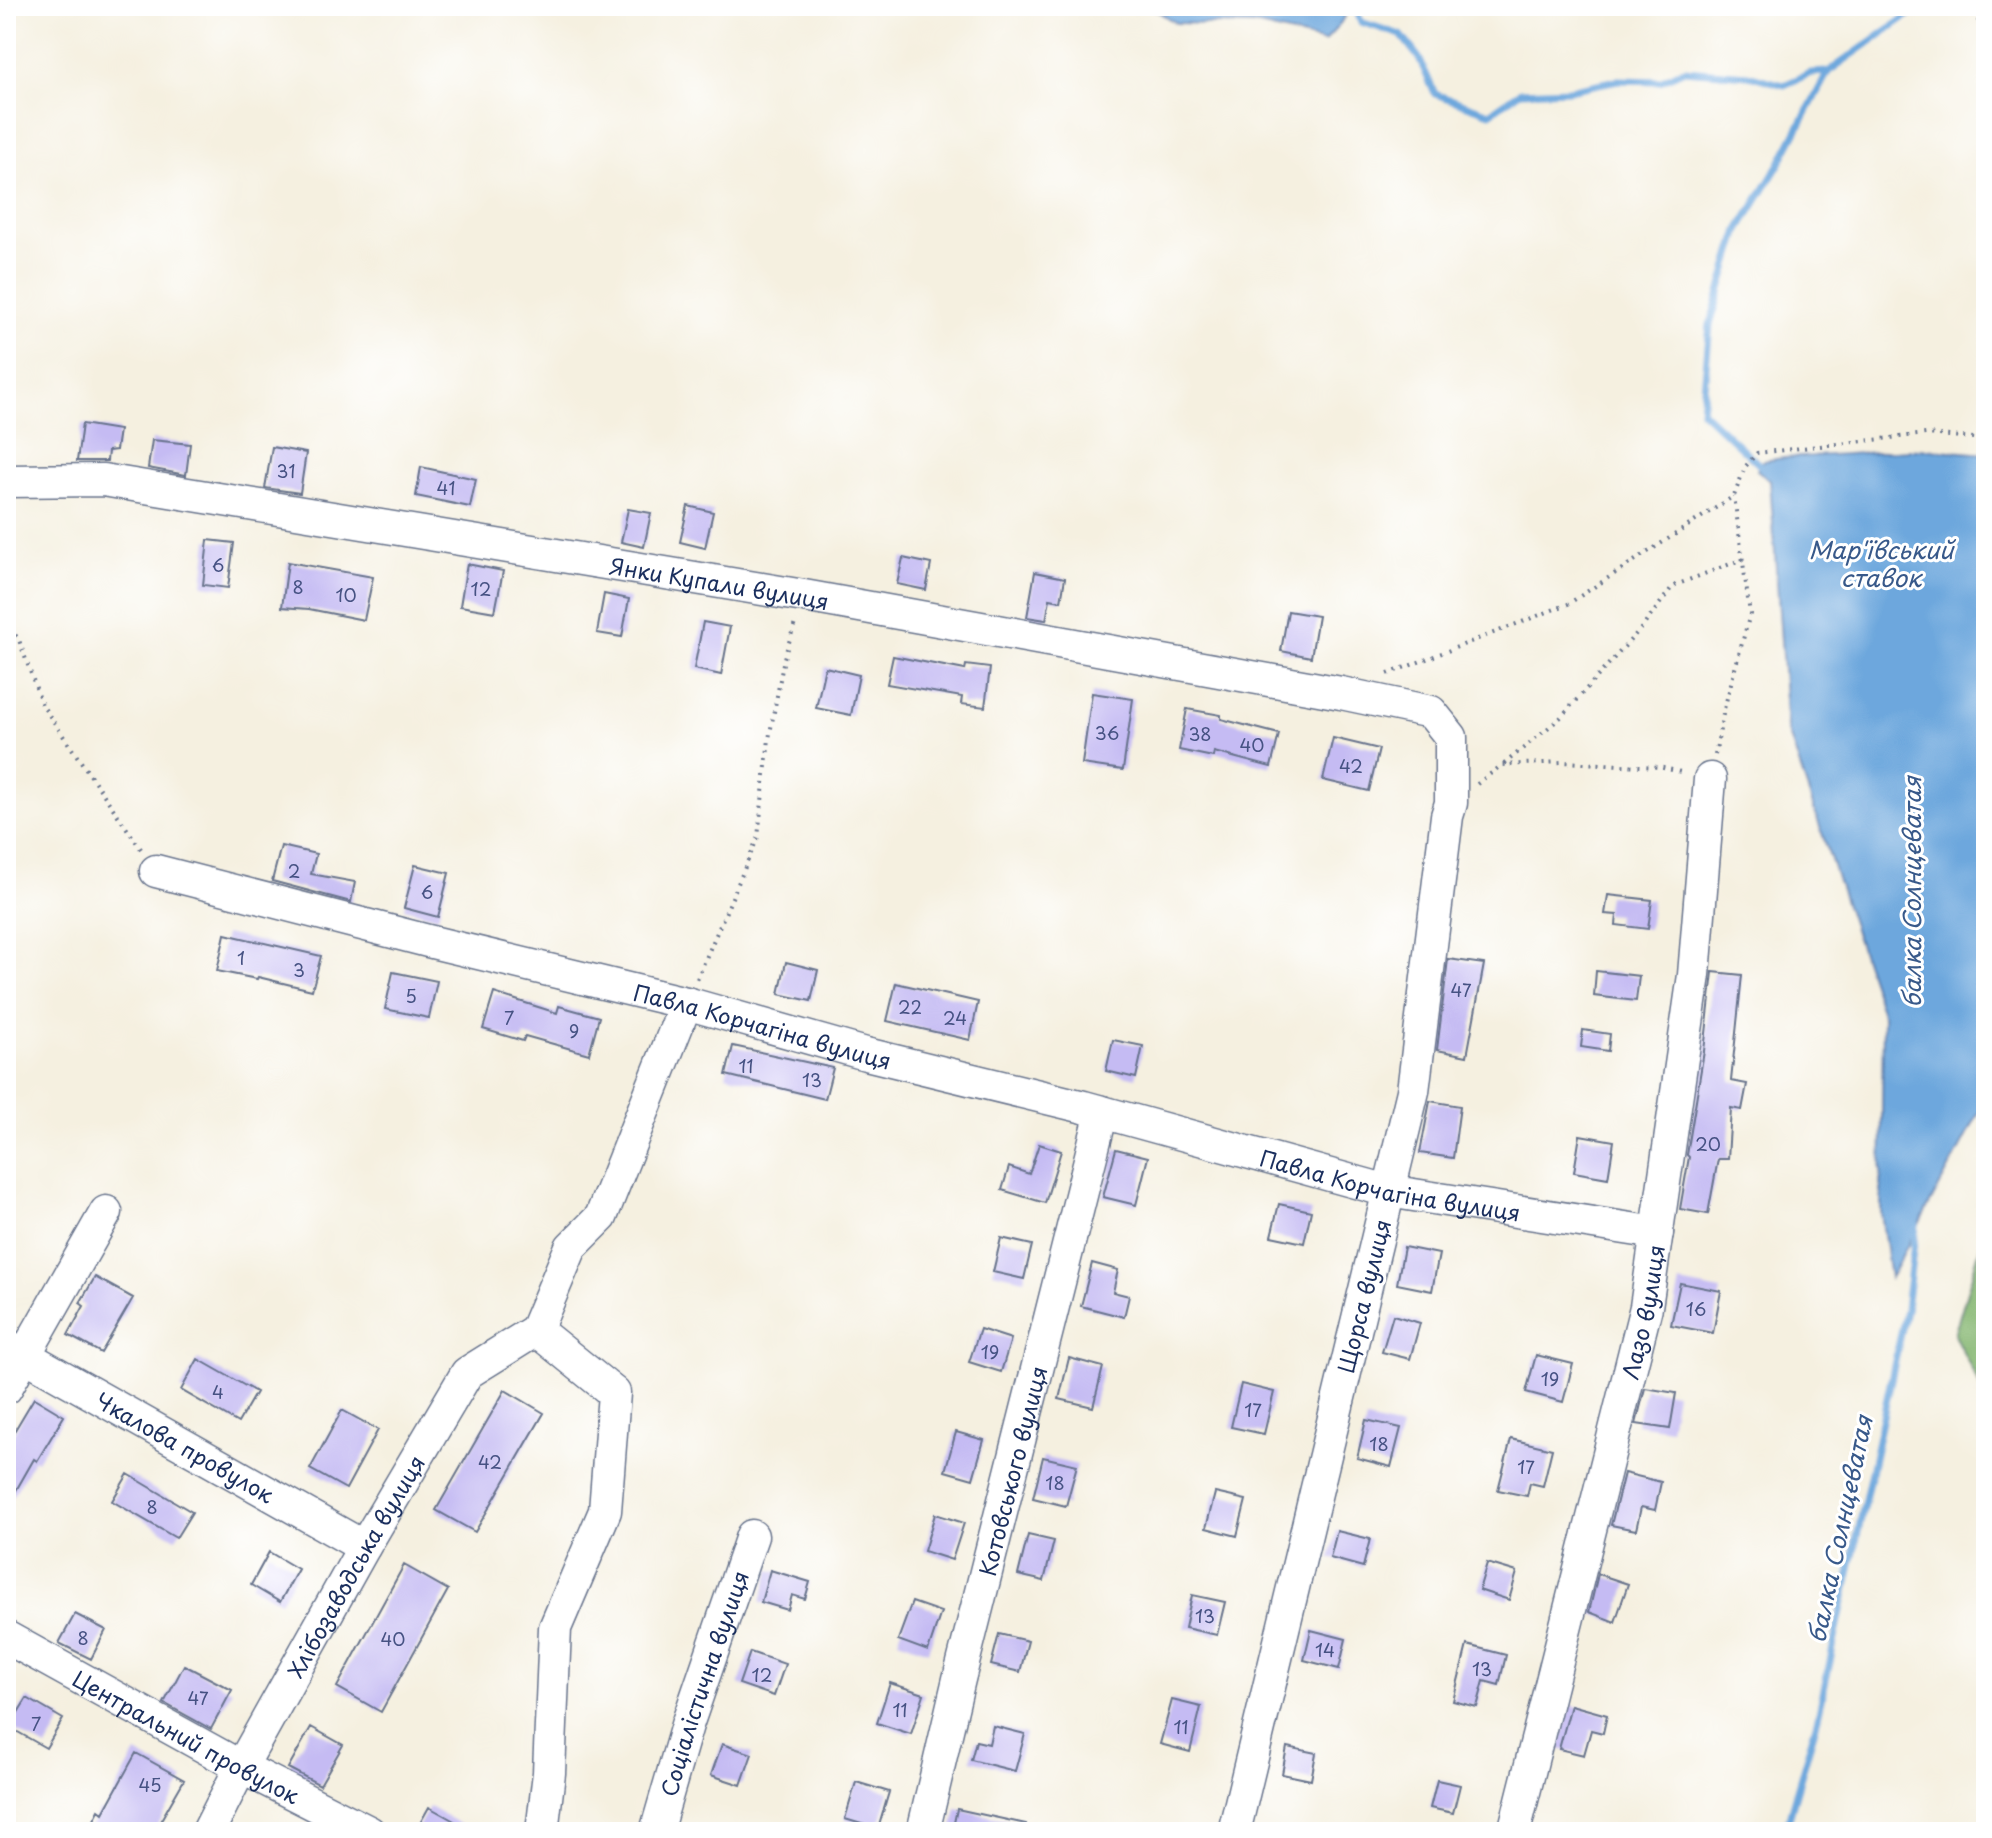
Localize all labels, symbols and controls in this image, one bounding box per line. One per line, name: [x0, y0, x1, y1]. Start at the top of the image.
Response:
house number: 31: [277, 457, 295, 484]
house number: 41: [437, 474, 455, 501]
water label: Мар'ївський ставок: [1809, 531, 1956, 595]
street label: Янки Купали вулиця: [608, 548, 832, 617]
house number: 6: [212, 551, 224, 578]
house number: 8: [292, 573, 304, 600]
house number: 12: [471, 575, 491, 602]
house number: 10: [335, 581, 357, 608]
house number: 36: [1095, 719, 1119, 746]
house number: 38: [1188, 720, 1212, 747]
house number: 40: [1239, 731, 1265, 758]
house number: 42: [1339, 752, 1363, 779]
water label: балка Солнцеватая: [1893, 774, 1929, 1008]
house number: 2: [288, 857, 300, 884]
house number: 6: [421, 878, 433, 905]
house number: 1: [237, 944, 245, 971]
house number: 3: [293, 956, 305, 983]
street label: Павла Корчагіна вулиця: [631, 975, 895, 1076]
house number: 47: [1450, 976, 1472, 1003]
house number: 5: [405, 982, 417, 1009]
house number: 22: [898, 993, 922, 1020]
house number: 7: [504, 1004, 514, 1031]
house number: 24: [943, 1004, 967, 1031]
house number: 9: [569, 1017, 579, 1044]
house number: 11: [738, 1052, 754, 1079]
house number: 13: [802, 1066, 822, 1093]
house number: 20: [1695, 1130, 1721, 1157]
street label: Павла Корчагіна вулиця: [1256, 1140, 1523, 1228]
street label: Щорса вулиця: [1328, 1216, 1398, 1376]
street label: Лазо вулиця: [1612, 1243, 1671, 1382]
house number: 16: [1686, 1295, 1706, 1322]
house number: 19: [981, 1338, 999, 1365]
street label: Котовського вулиця: [969, 1362, 1054, 1579]
house number: 19: [1541, 1365, 1559, 1392]
house number: 4: [212, 1378, 224, 1405]
street label: Чкалова провулок: [90, 1383, 281, 1510]
house number: 17: [1244, 1396, 1262, 1423]
water label: балка Солнцеватая: [1797, 1410, 1881, 1646]
house number: 18: [1369, 1430, 1389, 1457]
street label: Хлібозаводська вулиця: [278, 1448, 432, 1683]
house number: 42: [478, 1448, 502, 1475]
house number: 17: [1517, 1453, 1535, 1480]
house number: 18: [1045, 1469, 1065, 1496]
house number: 8: [146, 1493, 158, 1520]
street label: Соціалістична вулиця: [651, 1566, 755, 1800]
house number: 13: [1195, 1602, 1215, 1629]
house number: 8: [77, 1624, 89, 1651]
house number: 40: [380, 1625, 406, 1652]
house number: 14: [1315, 1636, 1335, 1663]
house number: 13: [1472, 1655, 1492, 1682]
street label: Центральний провулок: [67, 1661, 307, 1811]
house number: 12: [752, 1661, 772, 1688]
house number: 47: [187, 1684, 209, 1711]
house number: 11: [892, 1696, 908, 1723]
house number: 7: [31, 1710, 41, 1737]
house number: 11: [1173, 1713, 1189, 1740]
house number: 45: [139, 1771, 162, 1798]

